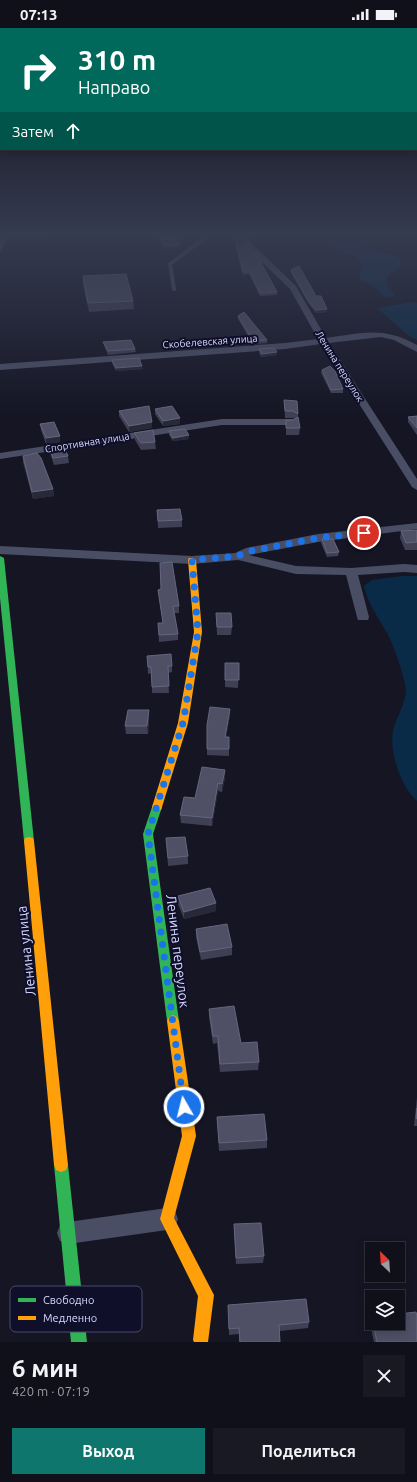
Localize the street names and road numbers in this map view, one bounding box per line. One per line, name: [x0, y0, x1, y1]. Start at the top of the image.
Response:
street label: Ленина переулок: [313, 329, 366, 404]
street label: Скобелевская улица: [162, 333, 258, 350]
street label: Спортивная улица: [44, 430, 130, 455]
street label: Ленина переулок: [163, 893, 193, 1009]
street label: Ленина улица: [13, 905, 39, 997]

